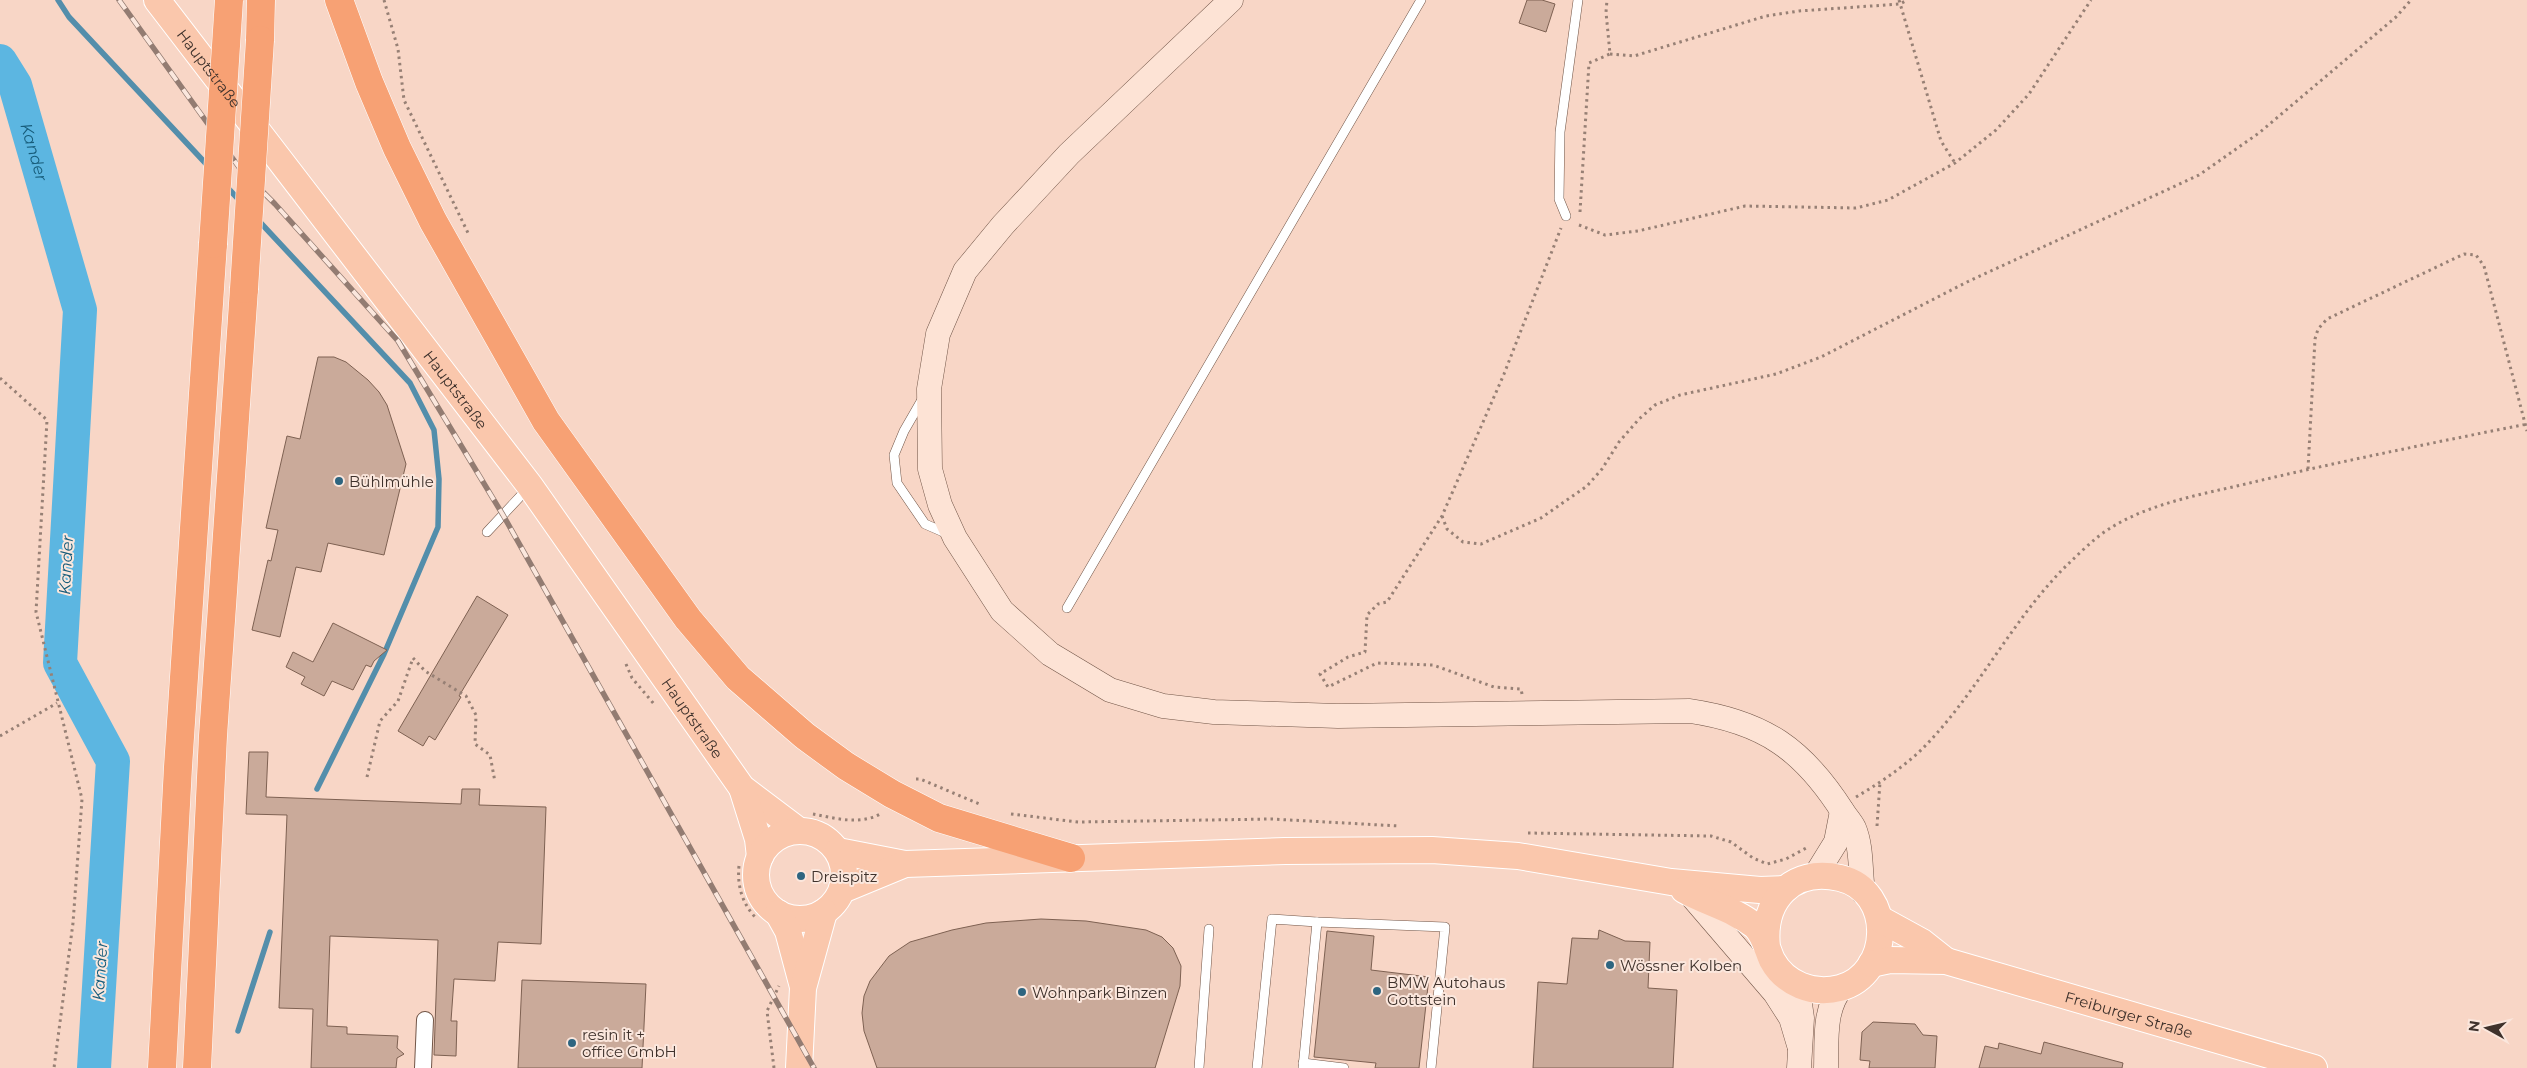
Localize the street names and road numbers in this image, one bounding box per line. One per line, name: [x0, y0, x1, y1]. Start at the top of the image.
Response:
street label: Hauptstraße: [173, 25, 246, 111]
street label: Hauptstraße: [420, 346, 492, 433]
street label: Hauptstraße: [658, 674, 728, 762]
street label: Freiburger Straße: [2063, 987, 2195, 1042]

